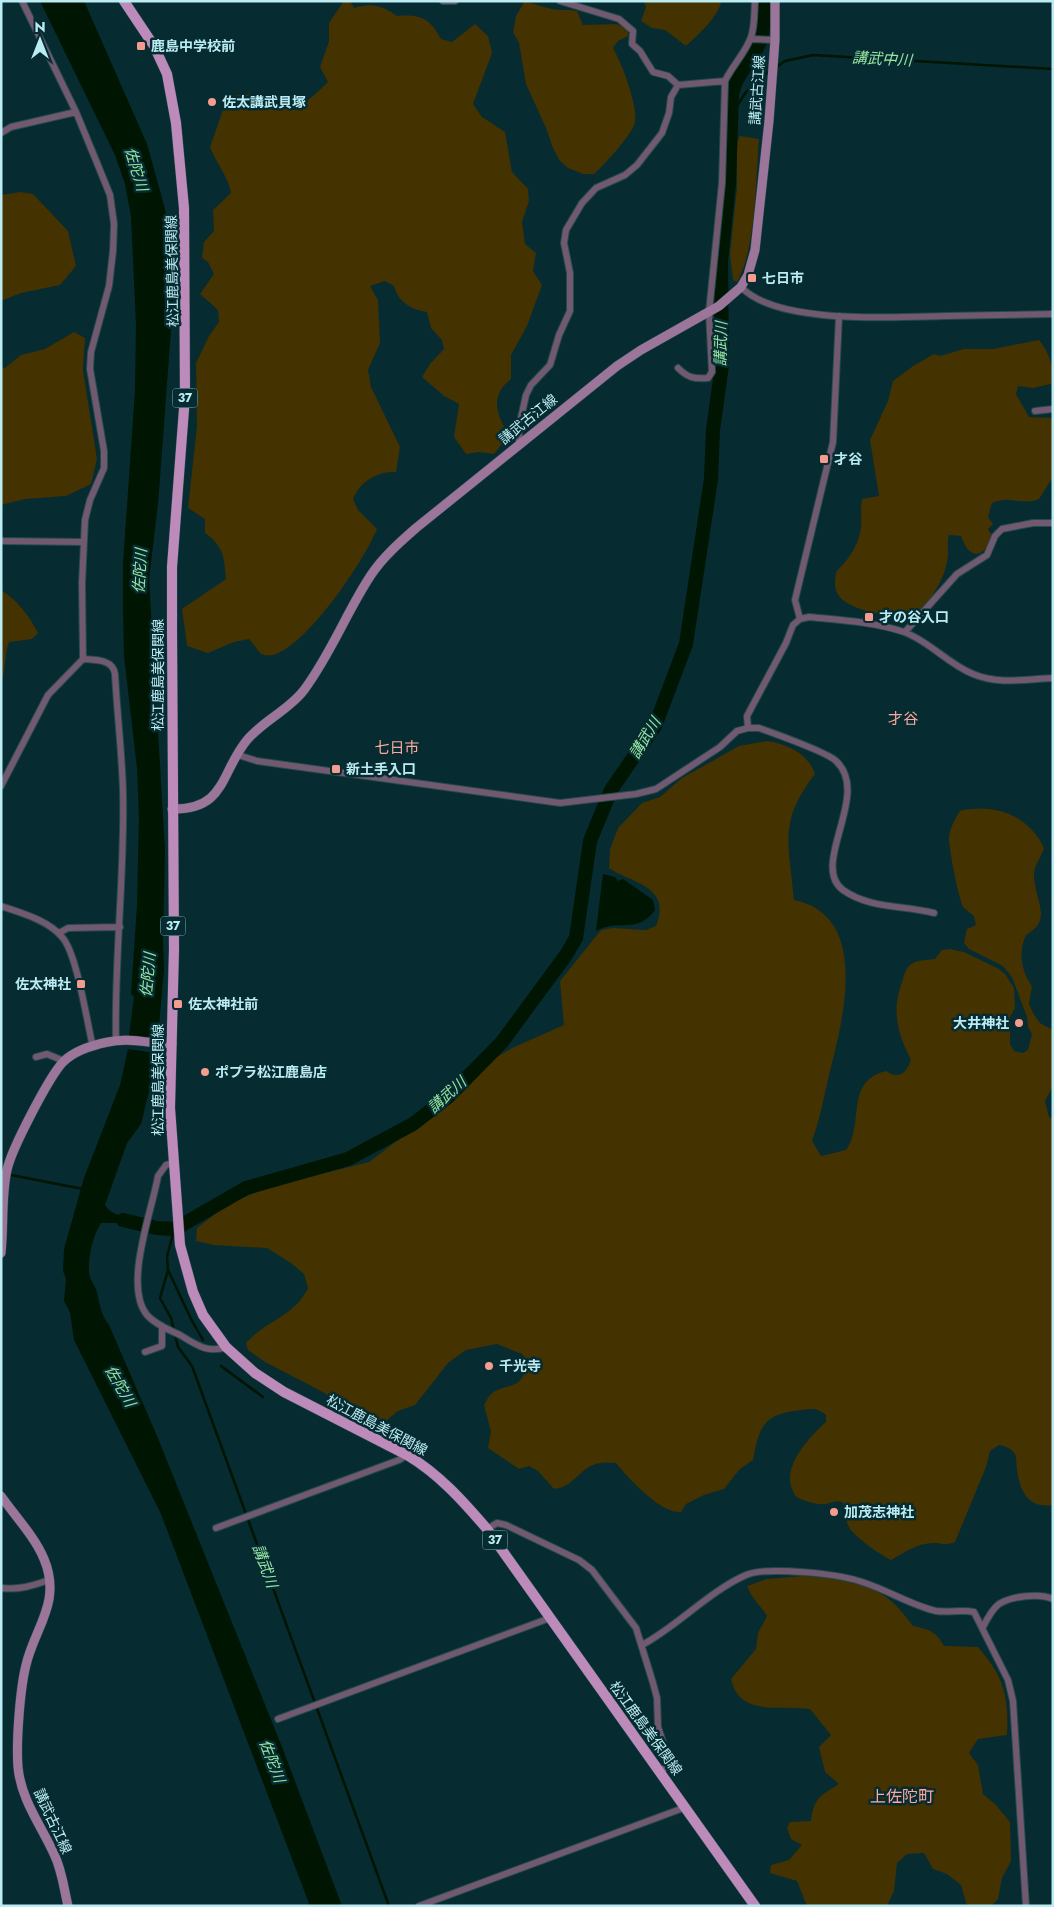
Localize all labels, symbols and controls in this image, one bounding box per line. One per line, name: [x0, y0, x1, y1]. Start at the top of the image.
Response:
north arrow: [15, 15, 65, 65]
text: N: [34, 17, 46, 37]
place label: 鹿島中学校前: [151, 36, 235, 56]
marker: 鹿島中学校前: [135, 40, 147, 52]
water label: 講武中川: [851, 46, 915, 72]
street label: 講武古江線: [745, 54, 769, 126]
place label: 佐太講武貝塚: [222, 92, 306, 112]
marker: 佐太講武貝塚: [206, 96, 218, 108]
water label: 佐陀川: [119, 144, 154, 196]
street label: 松江鹿島美保関線: [161, 215, 183, 327]
place label: 七日市: [762, 268, 804, 288]
marker: 七日市: [746, 272, 758, 284]
water label: 講武川: [710, 319, 732, 367]
road number: 37: [172, 388, 198, 408]
street label: 講武古江線: [495, 389, 561, 449]
place label: 才谷: [834, 449, 863, 469]
marker: 才谷: [818, 453, 830, 465]
water label: 佐陀川: [128, 546, 152, 594]
place label: 才の谷入口: [879, 607, 949, 627]
marker: 才の谷入口: [863, 611, 875, 623]
street label: 松江鹿島美保関線: [148, 619, 168, 731]
district label: 才谷: [888, 708, 918, 730]
water label: 講武川: [624, 711, 667, 763]
district label: 七日市: [374, 737, 420, 759]
place label: 新土手入口: [346, 759, 416, 779]
marker: 新土手入口: [330, 763, 342, 775]
road number: 37: [160, 916, 186, 936]
water label: 佐陀川: [135, 950, 161, 998]
place label: 佐太神社: [15, 974, 71, 994]
marker: 佐太神社: [75, 978, 87, 990]
place label: 佐太神社前: [188, 994, 258, 1014]
marker: 佐太神社前: [172, 998, 184, 1010]
place label: 大井神社: [953, 1013, 1009, 1033]
marker: 大井神社: [1013, 1017, 1025, 1029]
street label: 松江鹿島美保関線: [148, 1024, 168, 1136]
place label: ポプラ松江鹿島店: [215, 1062, 327, 1082]
marker: ポプラ松江鹿島店: [199, 1066, 211, 1078]
water label: 講武川: [423, 1070, 473, 1118]
place label: 千光寺: [499, 1356, 541, 1376]
marker: 千光寺: [483, 1360, 495, 1372]
water label: 佐陀川: [99, 1361, 142, 1413]
street label: 松江鹿島美保関線: [323, 1390, 431, 1460]
place label: 加茂志神社: [844, 1502, 914, 1522]
marker: 加茂志神社: [828, 1506, 840, 1518]
road number: 37: [482, 1530, 508, 1550]
water label: 講武川: [247, 1541, 284, 1593]
street label: 松江鹿島美保関線: [605, 1677, 687, 1779]
water label: 佐陀川: [254, 1736, 291, 1788]
street label: 講武古江線: [29, 1785, 77, 1857]
district label: 上佐陀町: [870, 1785, 934, 1808]

